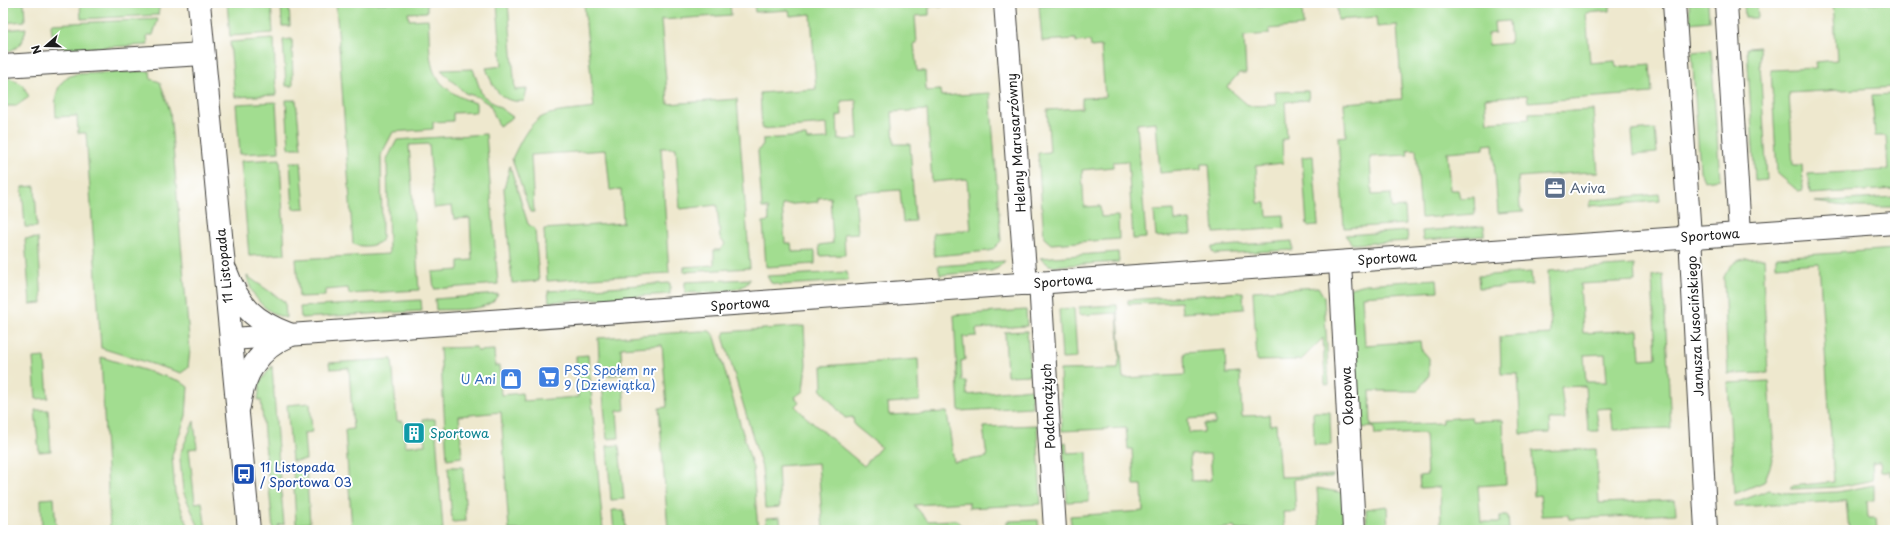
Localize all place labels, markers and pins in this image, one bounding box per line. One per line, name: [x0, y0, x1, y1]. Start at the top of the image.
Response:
office icon: Aviva: [1542, 175, 1568, 201]
place label: Aviva: [1570, 178, 1606, 197]
place label: PSS Społem nr 9 (Dziewiątka): [564, 360, 656, 394]
supermarket icon: PSS Społem nr 9 (Dziewiątka): [536, 364, 562, 390]
shop icon: U Ani: [498, 366, 524, 392]
place label: U Ani: [461, 369, 496, 388]
building icon: Sportowa: [401, 420, 427, 446]
place label: Sportowa: [430, 423, 490, 442]
place label: 11 Listopada / Sportowa 03: [260, 457, 352, 491]
bus stop icon: 11 Listopada / Sportowa 03: [231, 461, 257, 487]

